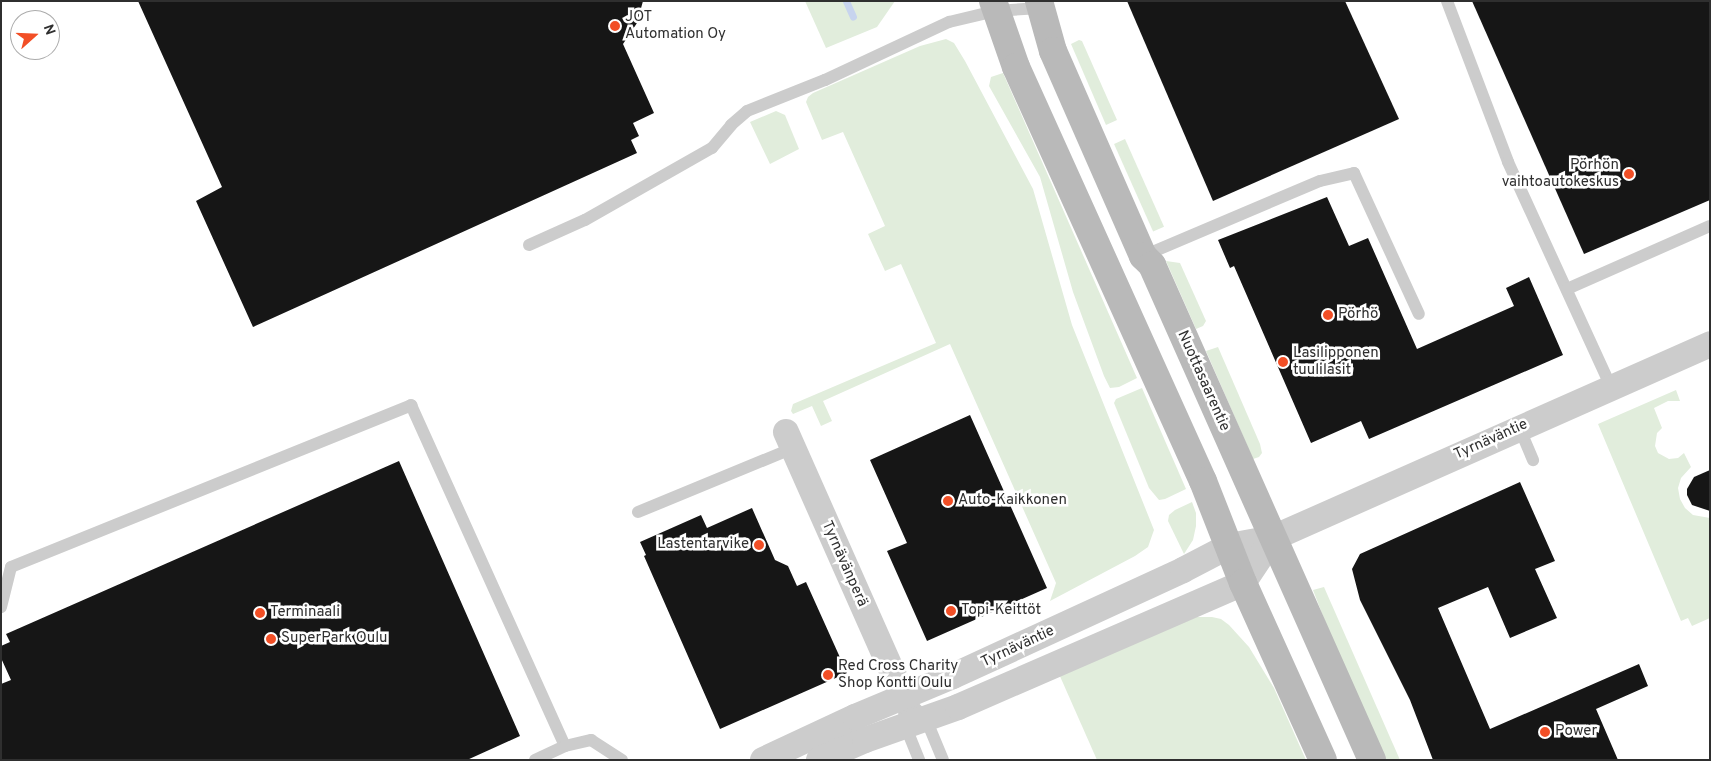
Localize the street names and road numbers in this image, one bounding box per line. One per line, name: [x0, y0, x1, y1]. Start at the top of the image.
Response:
street label: Nuottasaarentie: [1173, 328, 1233, 434]
street label: Tyrnäväntie: [1451, 416, 1531, 464]
street label: Tyrnävänperä: [817, 518, 871, 610]
street label: Tyrnäväntie: [979, 622, 1057, 672]

